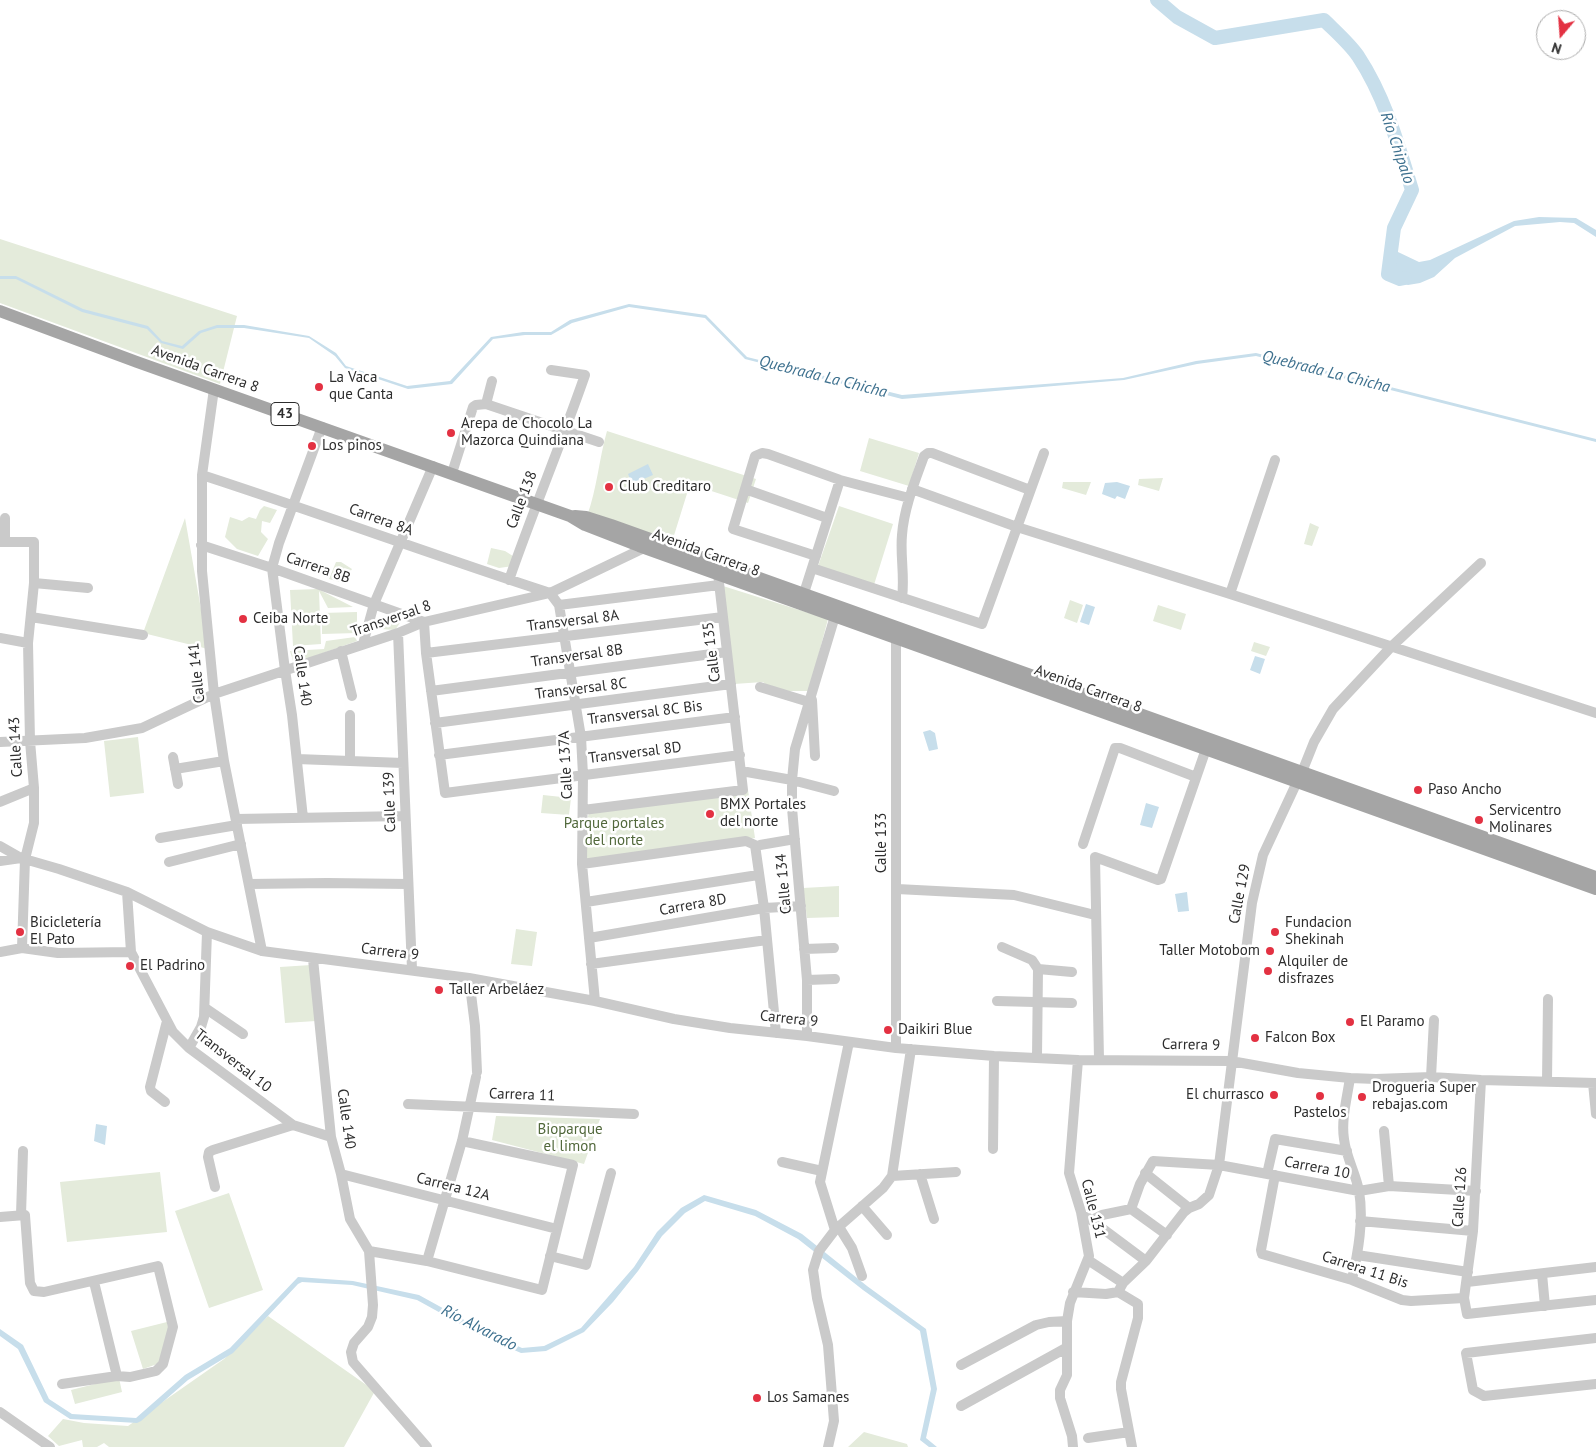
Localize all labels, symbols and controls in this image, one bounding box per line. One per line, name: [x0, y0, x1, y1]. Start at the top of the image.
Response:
north arrow: [1536, 10, 1586, 60]
text: N: [1550, 38, 1564, 58]
water label: Río Chipalo: [1376, 110, 1418, 186]
street label: Avenida Carrera 8: [149, 341, 261, 397]
water label: Quebrada La Chicha: [1260, 347, 1392, 397]
water label: Quebrada La Chicha: [757, 352, 889, 402]
place label: La Vaca que Canta: [329, 369, 393, 404]
marker: La Vaca que Canta: [313, 381, 325, 393]
road number: 43: [271, 402, 299, 426]
place label: Arepa de Chocolo La Mazorca Quindiana: [461, 415, 592, 450]
marker: Arepa de Chocolo La Mazorca Quindiana: [445, 427, 457, 439]
place label: Los pinos: [322, 437, 382, 455]
marker: Los pinos: [306, 440, 318, 452]
street label: Calle 138: [503, 468, 541, 532]
place label: Club Creditaro: [619, 478, 711, 496]
marker: Club Creditaro: [603, 481, 615, 493]
street label: Carrera 8A: [346, 500, 416, 540]
street label: Avenida Carrera 8: [650, 525, 762, 581]
street label: Carrera 8B: [283, 549, 353, 587]
street label: Transversal 8: [348, 597, 434, 641]
street label: Transversal 8A: [526, 606, 620, 636]
place label: Ceiba Norte: [253, 610, 328, 628]
marker: Ceiba Norte: [237, 613, 249, 625]
street label: Calle 135: [699, 621, 725, 683]
street label: Transversal 8B: [530, 641, 624, 671]
street label: Calle 141: [185, 642, 209, 704]
street label: Calle 140: [289, 645, 315, 707]
street label: Avenida Carrera 8: [1032, 661, 1144, 717]
street label: Transversal 8C: [534, 674, 628, 704]
street label: Transversal 8C Bis: [587, 697, 703, 729]
street label: Calle 143: [5, 716, 27, 778]
street label: Calle 137A: [555, 730, 577, 800]
street label: Transversal 8D: [587, 738, 683, 768]
street label: Calle 139: [380, 771, 400, 833]
place label: Paso Ancho: [1428, 781, 1502, 799]
marker: Paso Ancho: [1412, 784, 1424, 796]
place label: BMX Portales del norte: [720, 796, 806, 831]
place label: Servicentro Molinares: [1489, 802, 1561, 837]
marker: BMX Portales del norte: [704, 808, 716, 820]
street label: Calle 133: [873, 813, 891, 873]
marker: Servicentro Molinares: [1473, 814, 1485, 826]
park label: Parque portales del norte: [564, 815, 664, 850]
street label: Calle 134: [772, 853, 796, 915]
street label: Calle 129: [1225, 863, 1255, 925]
street label: Carrera 8D: [658, 890, 728, 920]
place label: Bicicletería El Pato: [30, 914, 101, 949]
place label: Fundacion Shekinah: [1285, 914, 1352, 949]
marker: Bicicletería El Pato: [14, 926, 26, 938]
marker: Fundacion Shekinah: [1269, 926, 1281, 938]
street label: Carrera 9: [360, 940, 420, 964]
place label: Taller Motobom: [1159, 942, 1260, 960]
marker: Taller Motobom: [1264, 945, 1276, 957]
place label: Alquiler de disfrazes: [1278, 953, 1348, 988]
place label: El Padrino: [140, 957, 205, 975]
marker: El Padrino: [124, 960, 136, 972]
marker: Alquiler de disfrazes: [1262, 965, 1274, 977]
place label: Taller Arbeláez: [449, 981, 544, 999]
marker: Taller Arbeláez: [433, 984, 445, 996]
street label: Carrera 9: [759, 1007, 819, 1031]
place label: El Paramo: [1360, 1013, 1424, 1031]
marker: El Paramo: [1344, 1016, 1356, 1028]
place label: Daikiri Blue: [898, 1021, 972, 1039]
marker: Daikiri Blue: [882, 1024, 894, 1036]
street label: Transversal 10: [191, 1026, 275, 1096]
place label: Falcon Box: [1265, 1029, 1335, 1047]
marker: Falcon Box: [1249, 1032, 1261, 1044]
street label: Carrera 9: [1162, 1035, 1220, 1055]
place label: Drogueria Super rebajas.com: [1372, 1079, 1476, 1114]
street label: Carrera 11: [488, 1085, 556, 1105]
place label: El churrasco: [1186, 1086, 1264, 1104]
street label: Calle 140: [333, 1088, 359, 1150]
marker: El churrasco: [1268, 1089, 1280, 1101]
marker: Pastelos: [1314, 1090, 1326, 1102]
marker: Drogueria Super rebajas.com: [1356, 1091, 1368, 1103]
place label: Pastelos: [1294, 1104, 1346, 1122]
park label: Bioparque el limon: [537, 1121, 603, 1156]
street label: Carrera 10: [1283, 1153, 1351, 1183]
street label: Calle 126: [1449, 1166, 1471, 1228]
street label: Carrera 12A: [414, 1169, 492, 1205]
street label: Calle 131: [1077, 1177, 1109, 1241]
street label: Carrera 11 Bis: [1320, 1248, 1410, 1292]
water label: Río Alvarado: [438, 1301, 520, 1355]
place label: Los Samanes: [767, 1389, 849, 1407]
marker: Los Samanes: [751, 1392, 763, 1404]

